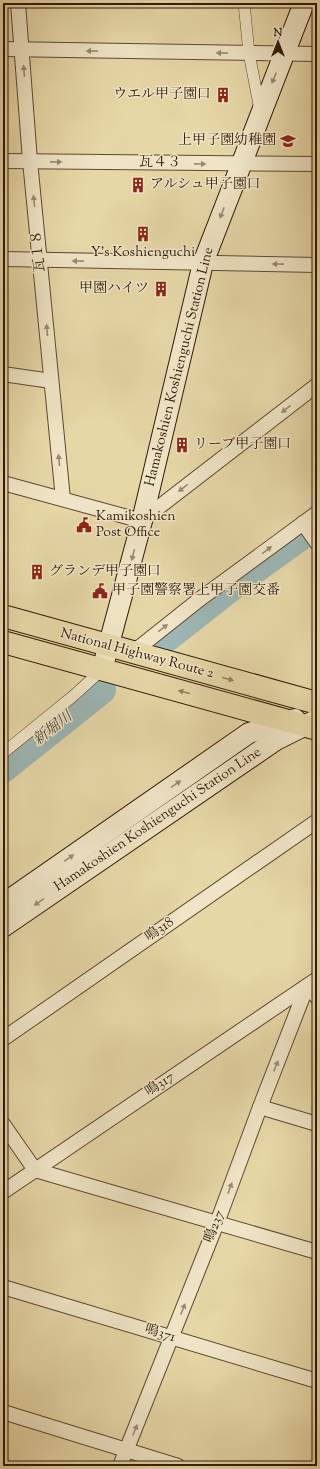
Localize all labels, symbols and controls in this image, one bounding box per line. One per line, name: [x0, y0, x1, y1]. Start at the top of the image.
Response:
north arrow: [258, 22, 298, 62]
text: N: [273, 25, 283, 41]
one-way arrow: [86, 47, 98, 54]
one-way arrow: [216, 49, 228, 56]
one-way arrow: [21, 64, 27, 77]
one-way arrow: [271, 73, 277, 85]
place label: ウエル甲子園口: [113, 85, 211, 105]
building icon: ウエル甲子園口: [214, 86, 232, 104]
place label: 上甲子園幼稚園: [178, 131, 276, 151]
school or university icon: 上甲子園幼稚園: [279, 132, 297, 150]
street label: 瓦４３: [139, 153, 181, 173]
one-way arrow: [50, 159, 63, 165]
one-way arrow: [194, 161, 207, 167]
place label: アルシュ甲子園口: [150, 175, 261, 195]
building icon: アルシュ甲子園口: [129, 176, 147, 194]
one-way arrow: [31, 195, 37, 207]
one-way arrow: [219, 207, 225, 219]
building icon: Y's Koshienguchi: [134, 225, 152, 243]
street label: 瓦１８: [27, 229, 51, 273]
place label: Y's Koshienguchi: [91, 243, 195, 263]
street label: Hamakoshien Koshienguchi Station Line: [141, 245, 219, 489]
one-way arrow: [71, 258, 84, 264]
one-way arrow: [271, 261, 284, 267]
place label: 甲園ハイツ: [79, 279, 149, 299]
building icon: 甲園ハイツ: [152, 280, 170, 298]
one-way arrow: [43, 324, 50, 336]
one-way arrow: [281, 404, 292, 413]
place label: リーブ甲子園口: [194, 435, 291, 455]
building icon: リーブ甲子園口: [173, 436, 191, 454]
one-way arrow: [56, 454, 62, 466]
one-way arrow: [178, 484, 189, 492]
place label: Kamikoshien Post Office: [96, 507, 176, 543]
public building icon: Kamikoshien Post Office: [75, 516, 93, 534]
one-way arrow: [261, 546, 272, 554]
one-way arrow: [130, 549, 136, 561]
place label: グランデ甲子園口: [49, 562, 161, 582]
building icon: グランデ甲子園口: [28, 563, 46, 581]
place label: 甲子園警察署上甲子園交番: [112, 581, 280, 601]
public building icon: 甲子園警察署上甲子園交番: [91, 582, 109, 600]
street label: National Highway Route 2: [58, 624, 216, 684]
one-way arrow: [157, 624, 168, 633]
one-way arrow: [222, 676, 234, 682]
one-way arrow: [178, 689, 190, 695]
water label: 新堀川: [29, 706, 79, 751]
street label: Hamakoshien Koshienguchi Station Line: [50, 743, 266, 897]
one-way arrow: [171, 780, 181, 788]
one-way arrow: [64, 854, 75, 862]
one-way arrow: [34, 898, 44, 906]
street label: 鳴318: [141, 913, 179, 947]
one-way arrow: [273, 1060, 279, 1072]
street label: 鳴317: [141, 1068, 179, 1102]
one-way arrow: [227, 1182, 233, 1194]
street label: 鳴237: [200, 1208, 230, 1246]
one-way arrow: [180, 1303, 186, 1315]
street label: 鳴371: [142, 1320, 178, 1348]
one-way arrow: [132, 1423, 138, 1435]

